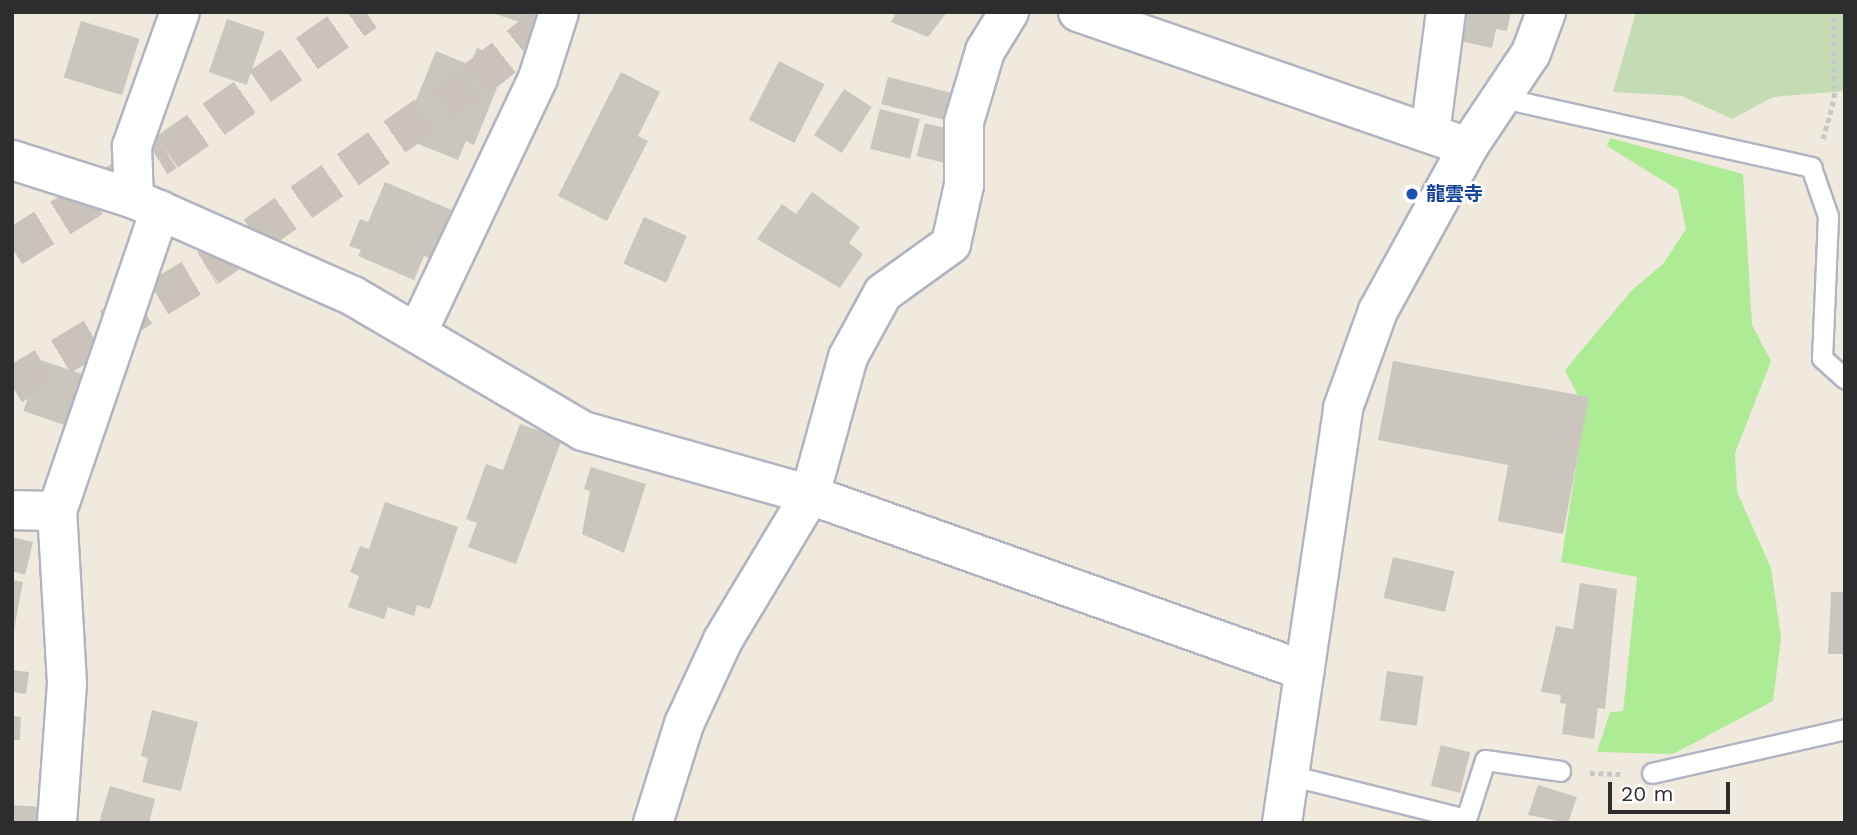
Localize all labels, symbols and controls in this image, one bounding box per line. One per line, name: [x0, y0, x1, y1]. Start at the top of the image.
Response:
place label: 龍雲寺: [1426, 183, 1483, 205]
marker: 龍雲寺: [1404, 186, 1420, 202]
scale bar: [1612, 768, 1734, 812]
text: 20 m: [1621, 781, 1673, 806]

